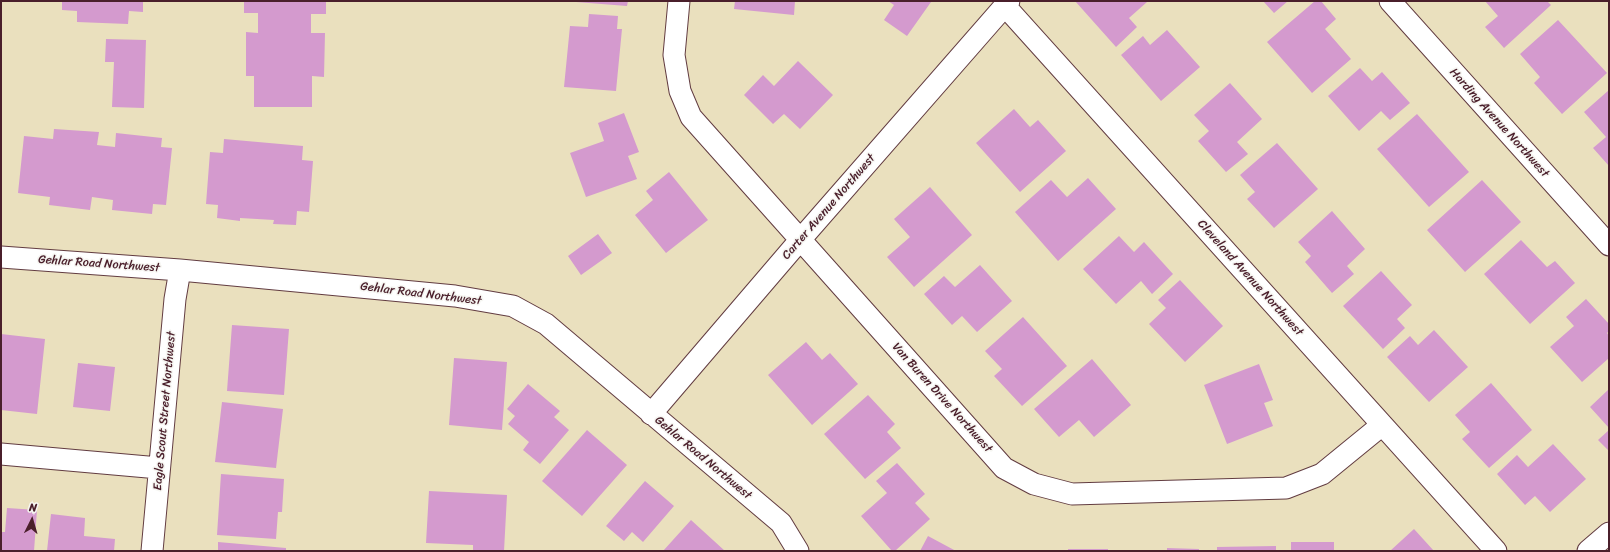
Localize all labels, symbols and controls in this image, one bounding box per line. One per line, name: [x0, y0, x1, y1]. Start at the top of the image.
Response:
street label: Harding Avenue Northwest: [1446, 65, 1552, 181]
street label: Carter Avenue Northwest: [779, 151, 879, 263]
street label: Cleveland Avenue Northwest: [1194, 217, 1306, 339]
street label: Gehlar Road Northwest: [38, 253, 160, 275]
street label: Gehlar Road Northwest: [360, 279, 482, 309]
street label: Eagle Scout Street Northwest: [151, 331, 179, 491]
street label: Van Buren Drive Northwest: [889, 340, 995, 456]
street label: Gehlar Road Northwest: [652, 413, 754, 503]
text: N: [28, 498, 38, 517]
north arrow: [12, 500, 52, 540]

